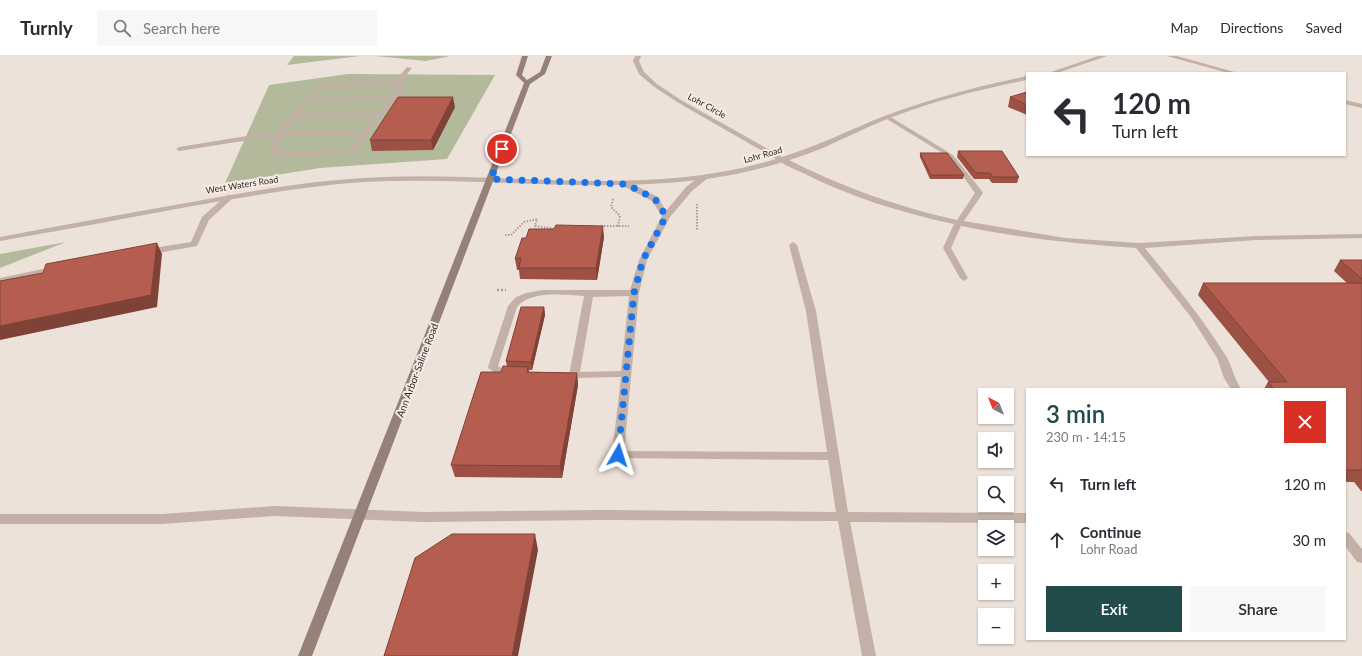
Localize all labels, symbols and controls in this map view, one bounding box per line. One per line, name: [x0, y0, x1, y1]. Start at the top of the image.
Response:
search box: [97, 10, 377, 46]
text: Turnly: [20, 16, 73, 39]
icon: search: [111, 17, 133, 39]
text: Search here: [143, 19, 220, 37]
text: Map: [1171, 19, 1198, 36]
text: Directions: [1220, 19, 1283, 36]
text: Saved: [1305, 19, 1342, 36]
text: 120 m: [1112, 86, 1191, 120]
icon: left: [1046, 88, 1098, 140]
street label: Lohr Circle: [686, 91, 729, 121]
text: Turn left: [1112, 120, 1178, 142]
pin: [485, 132, 519, 166]
icon: arrive: [491, 138, 513, 160]
street label: Lohr Road: [742, 144, 783, 165]
street label: West Waters Road: [205, 173, 279, 196]
street label: Ann Arbor-Saline Road: [394, 321, 440, 419]
north arrow: [978, 388, 1014, 424]
map controls: [978, 388, 1014, 644]
text: 3 min: [1046, 399, 1105, 428]
button: close: [1284, 401, 1326, 443]
text: 230 m · 14:15: [1046, 429, 1126, 445]
button: sound: [978, 432, 1014, 468]
position arrow: [597, 434, 639, 476]
icon: left: [1046, 473, 1068, 495]
text: Turn left: [1080, 475, 1136, 493]
text: 120 m: [1284, 475, 1326, 493]
button: search: [978, 476, 1014, 512]
button: layers: [978, 520, 1014, 556]
text: Continue: [1080, 523, 1141, 541]
icon: ahead: [1046, 529, 1068, 551]
text: 30 m: [1292, 531, 1326, 549]
text: Lohr Road: [1080, 541, 1137, 557]
button: +: [978, 564, 1014, 600]
button: Exit: [1046, 586, 1182, 632]
button: Share: [1190, 586, 1326, 632]
button: −: [978, 608, 1014, 644]

